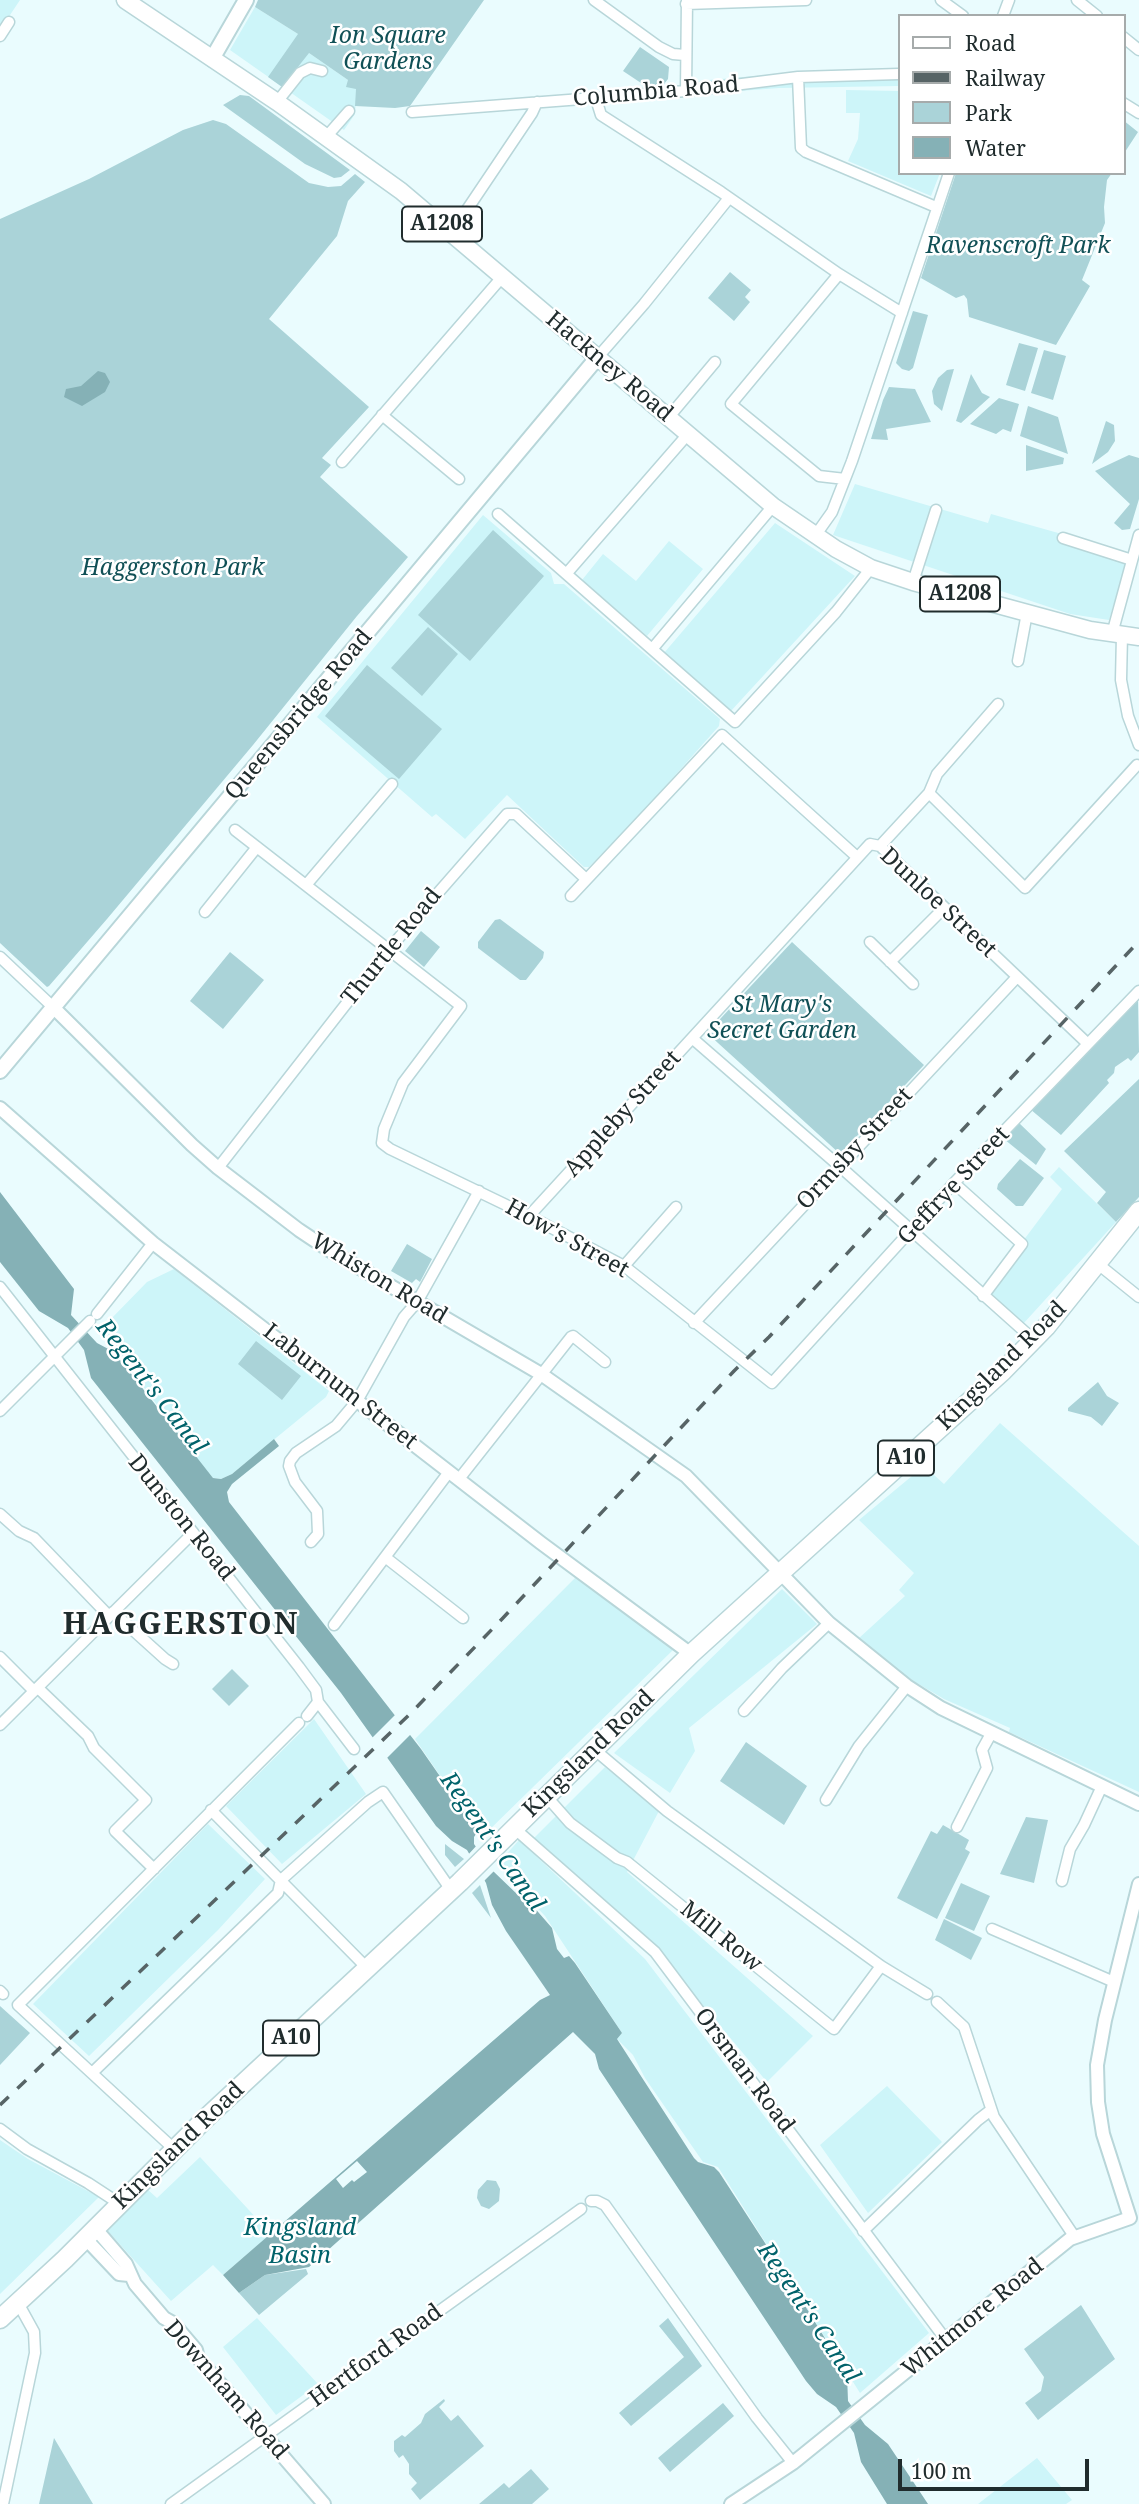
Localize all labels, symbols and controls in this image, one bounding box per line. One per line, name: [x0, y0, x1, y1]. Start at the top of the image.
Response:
legend: [898, 14, 1125, 175]
park label: Ion Square Gardens: [330, 22, 446, 76]
text: Road: [965, 29, 1016, 57]
text: Railway: [965, 64, 1045, 92]
street label: Columbia Road: [572, 71, 740, 113]
text: Park: [965, 99, 1012, 127]
text: Water: [965, 134, 1026, 162]
road number: A1208: [402, 206, 482, 242]
park label: Ravenscroft Park: [926, 232, 1110, 260]
street label: Hackney Road: [540, 306, 678, 428]
park label: Haggerston Park: [82, 554, 264, 582]
road number: A1208: [920, 576, 1000, 612]
street label: Queensbridge Road: [220, 624, 378, 806]
street label: Dunloe Street: [874, 842, 1002, 964]
street label: Thurtle Road: [336, 883, 448, 1011]
park label: St Mary's Secret Garden: [707, 991, 857, 1045]
street label: Appleby Street: [559, 1045, 687, 1183]
street label: Ormsby Street: [791, 1082, 919, 1216]
street label: Geffrye Street: [892, 1121, 1016, 1251]
street label: How's Street: [500, 1194, 634, 1284]
street label: Whiston Road: [306, 1228, 452, 1330]
street label: Kingsland Road: [932, 1296, 1072, 1436]
water label: Regent's Canal: [89, 1314, 213, 1460]
street label: Laburnum Street: [257, 1318, 423, 1456]
road number: A10: [878, 1440, 934, 1476]
street label: Dunston Road: [122, 1449, 240, 1587]
district label: HAGGERSTON: [64, 1607, 298, 1643]
street label: Kingsland Road: [518, 1685, 660, 1823]
water label: Regent's Canal: [433, 1767, 551, 1917]
street label: Mill Row: [674, 1896, 768, 1978]
street label: Orsman Road: [688, 2003, 800, 2139]
road number: A10: [263, 2021, 319, 2056]
street label: Kingsland Road: [108, 2077, 250, 2215]
water label: Kingsland Basin: [244, 2214, 356, 2270]
water label: Regent's Canal: [750, 2237, 866, 2389]
street label: Whitmore Road: [897, 2253, 1049, 2383]
street label: Hertford Road: [304, 2299, 448, 2413]
street label: Downham Road: [158, 2315, 294, 2465]
scale bar: [901, 2444, 1092, 2488]
text: 100 m: [911, 2457, 972, 2485]

